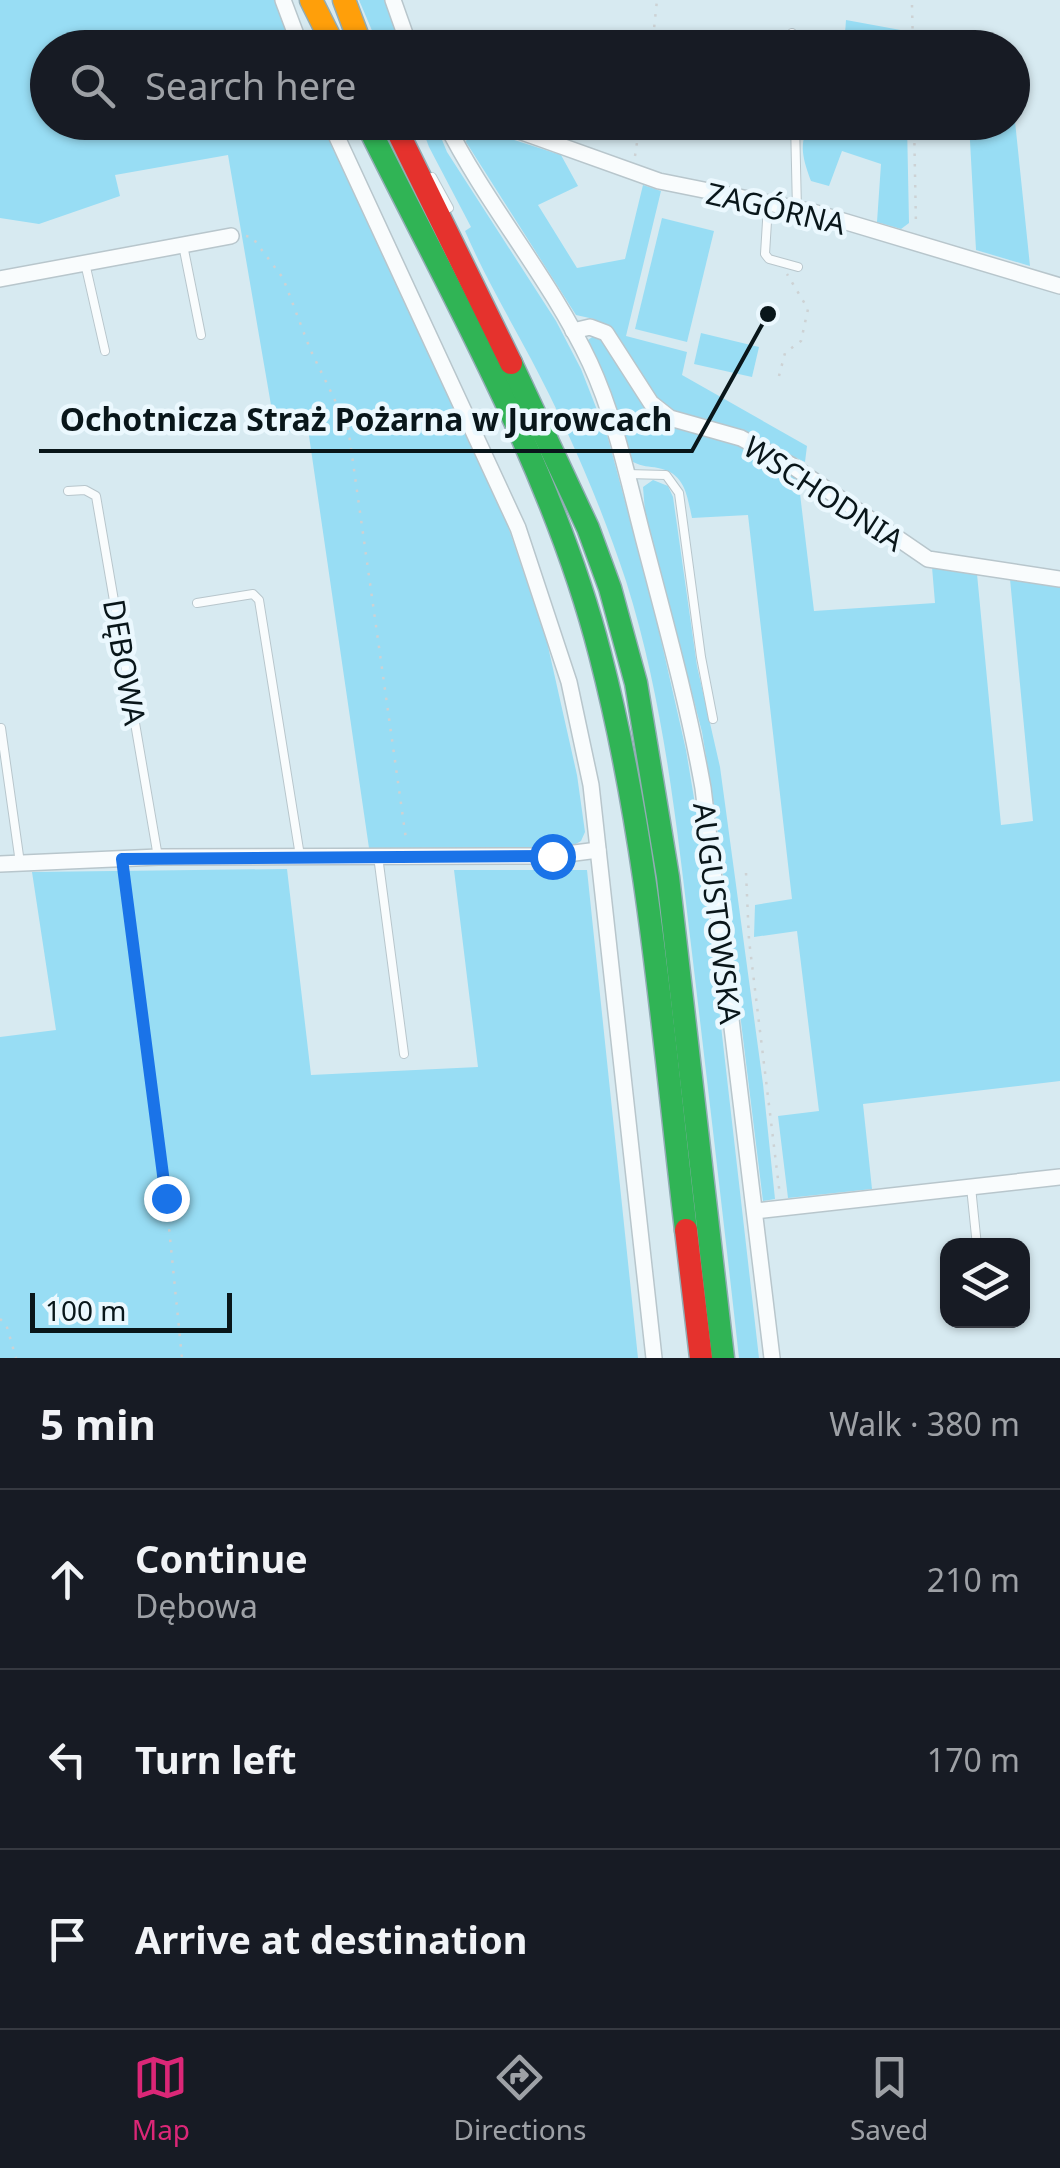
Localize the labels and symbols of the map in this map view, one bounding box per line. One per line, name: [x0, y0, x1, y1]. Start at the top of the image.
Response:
street label: ZAGÓRNA: [702, 172, 850, 244]
callout: Ochotnicza Straż Pożarna w Jurowcach: [39, 389, 692, 451]
text: Ochotnicza Straż Pożarna w Jurowcach: [60, 397, 672, 440]
street label: WSCHODNIA: [736, 426, 913, 560]
street label: DĘBOWA: [94, 596, 156, 729]
street label: AUGUSTOWSKA: [684, 800, 752, 1027]
route start: [530, 834, 576, 880]
route end: [144, 1176, 190, 1222]
scale bar: [30, 1288, 232, 1332]

